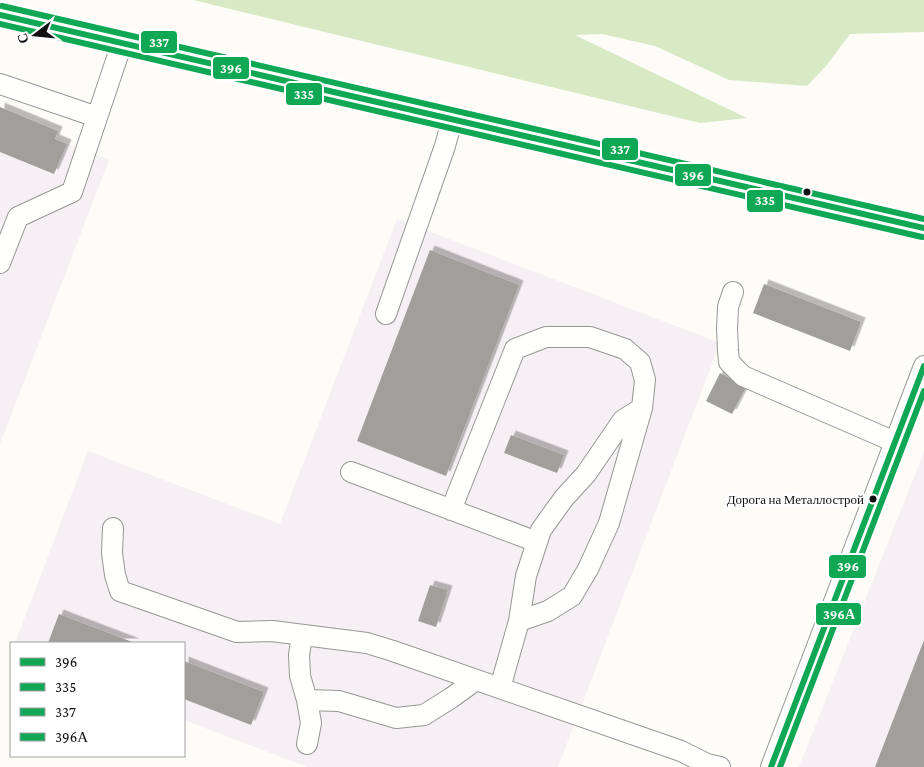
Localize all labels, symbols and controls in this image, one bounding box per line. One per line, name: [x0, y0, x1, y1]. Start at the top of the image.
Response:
north arrow: [10, 10, 60, 60]
line badge: 337: [140, 30, 178, 54]
text: С: [13, 32, 32, 46]
text: 337: [149, 34, 169, 50]
line badge: 396: [212, 56, 250, 80]
text: 396: [220, 60, 242, 76]
line badge: 335: [285, 82, 323, 106]
text: 335: [294, 86, 314, 102]
line badge: 337: [601, 137, 639, 161]
text: 337: [610, 141, 630, 157]
line badge: 396: [674, 163, 712, 187]
text: 396: [682, 167, 704, 183]
unlabelled marker: [802, 187, 812, 197]
line badge: 335: [746, 189, 784, 213]
text: 335: [755, 192, 775, 208]
place label: Дорога на Металлострой: [727, 492, 864, 507]
marker: Дорога на Металлострой: [868, 494, 878, 504]
line badge: 396: [828, 554, 867, 579]
text: 396: [837, 558, 859, 574]
line badge: 396А: [815, 602, 862, 626]
text: 396А: [823, 606, 856, 622]
legend: [10, 642, 185, 757]
text: 396: [55, 654, 77, 670]
text: 335: [55, 679, 76, 695]
text: 337: [55, 704, 76, 720]
text: 396А: [55, 729, 88, 745]

